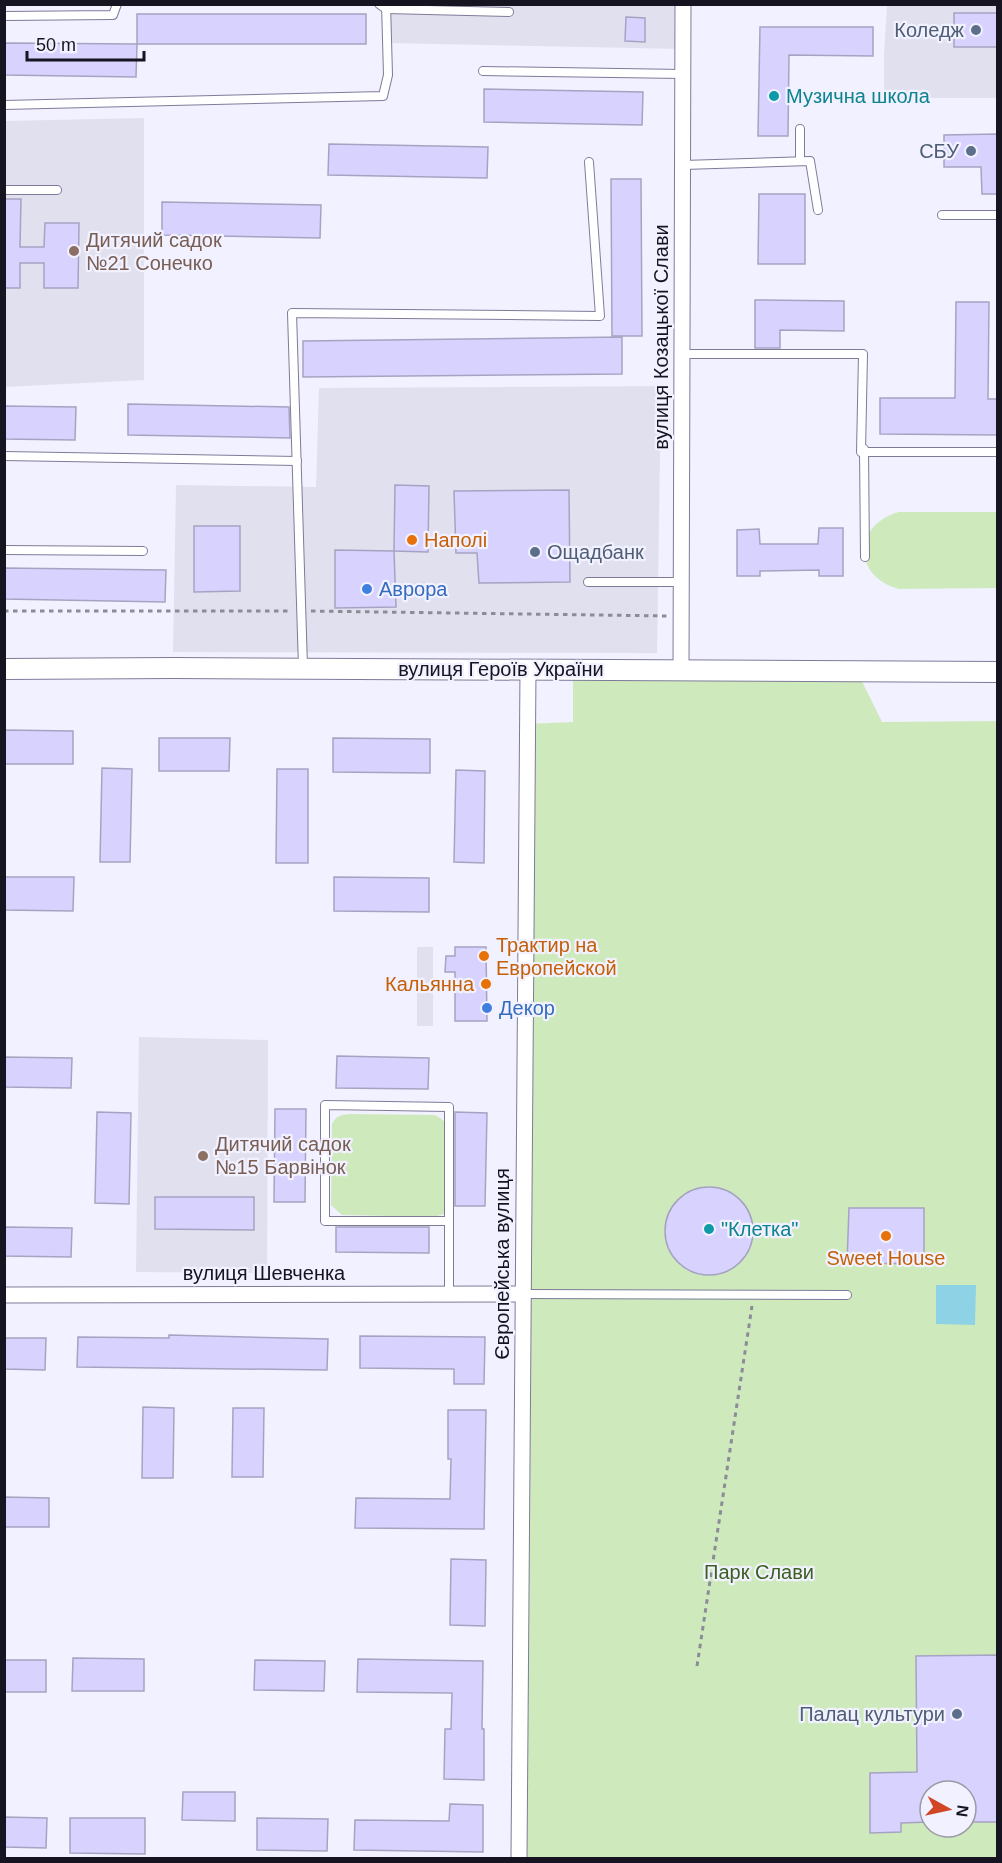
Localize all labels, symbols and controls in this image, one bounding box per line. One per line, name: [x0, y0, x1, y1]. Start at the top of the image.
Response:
place label: Коледж: [894, 19, 965, 41]
marker: Коледж: [969, 23, 983, 37]
scale bar: [27, 24, 144, 62]
text: 50 m: [36, 35, 76, 55]
place label: Музична школа: [786, 85, 931, 107]
marker: Музична школа: [767, 89, 781, 103]
place label: СБУ: [919, 140, 959, 162]
marker: СБУ: [964, 144, 978, 158]
street label: вулиця Козацької Слави: [650, 224, 672, 450]
place label: Дитячий садок №21 Сонечко: [86, 229, 222, 274]
marker: Дитячий садок №21 Сонечко: [67, 244, 81, 258]
place label: Наполі: [424, 529, 487, 551]
marker: Наполі: [405, 533, 419, 547]
place label: Ощадбанк: [547, 541, 644, 563]
marker: Ощадбанк: [528, 545, 542, 559]
place label: Аврора: [379, 578, 448, 600]
marker: Аврора: [360, 582, 374, 596]
street label: вулиця Героїв України: [398, 658, 604, 680]
place label: Трактир на Европейской: [496, 934, 617, 979]
marker: Трактир на Европейской: [477, 949, 491, 963]
place label: Кальянна: [385, 973, 475, 995]
marker: Кальянна: [479, 977, 493, 991]
place label: Декор: [499, 997, 555, 1019]
marker: Декор: [480, 1001, 494, 1015]
place label: Дитячий садок №15 Барвінок: [215, 1133, 351, 1178]
marker: Дитячий садок №15 Барвінок: [196, 1149, 210, 1163]
street label: Європейська вулиця: [491, 1168, 513, 1360]
place label: "Клетка": [721, 1218, 798, 1240]
marker: "Клетка": [702, 1222, 716, 1236]
marker: Sweet House: [879, 1229, 893, 1243]
place label: Sweet House: [827, 1247, 945, 1269]
street label: вулиця Шевченка: [183, 1262, 346, 1284]
park label: Парк Слави: [704, 1561, 814, 1583]
place label: Палац культури: [799, 1703, 945, 1725]
marker: Палац культури: [950, 1707, 964, 1721]
north arrow: [918, 1779, 978, 1839]
text: N: [953, 1804, 972, 1818]

